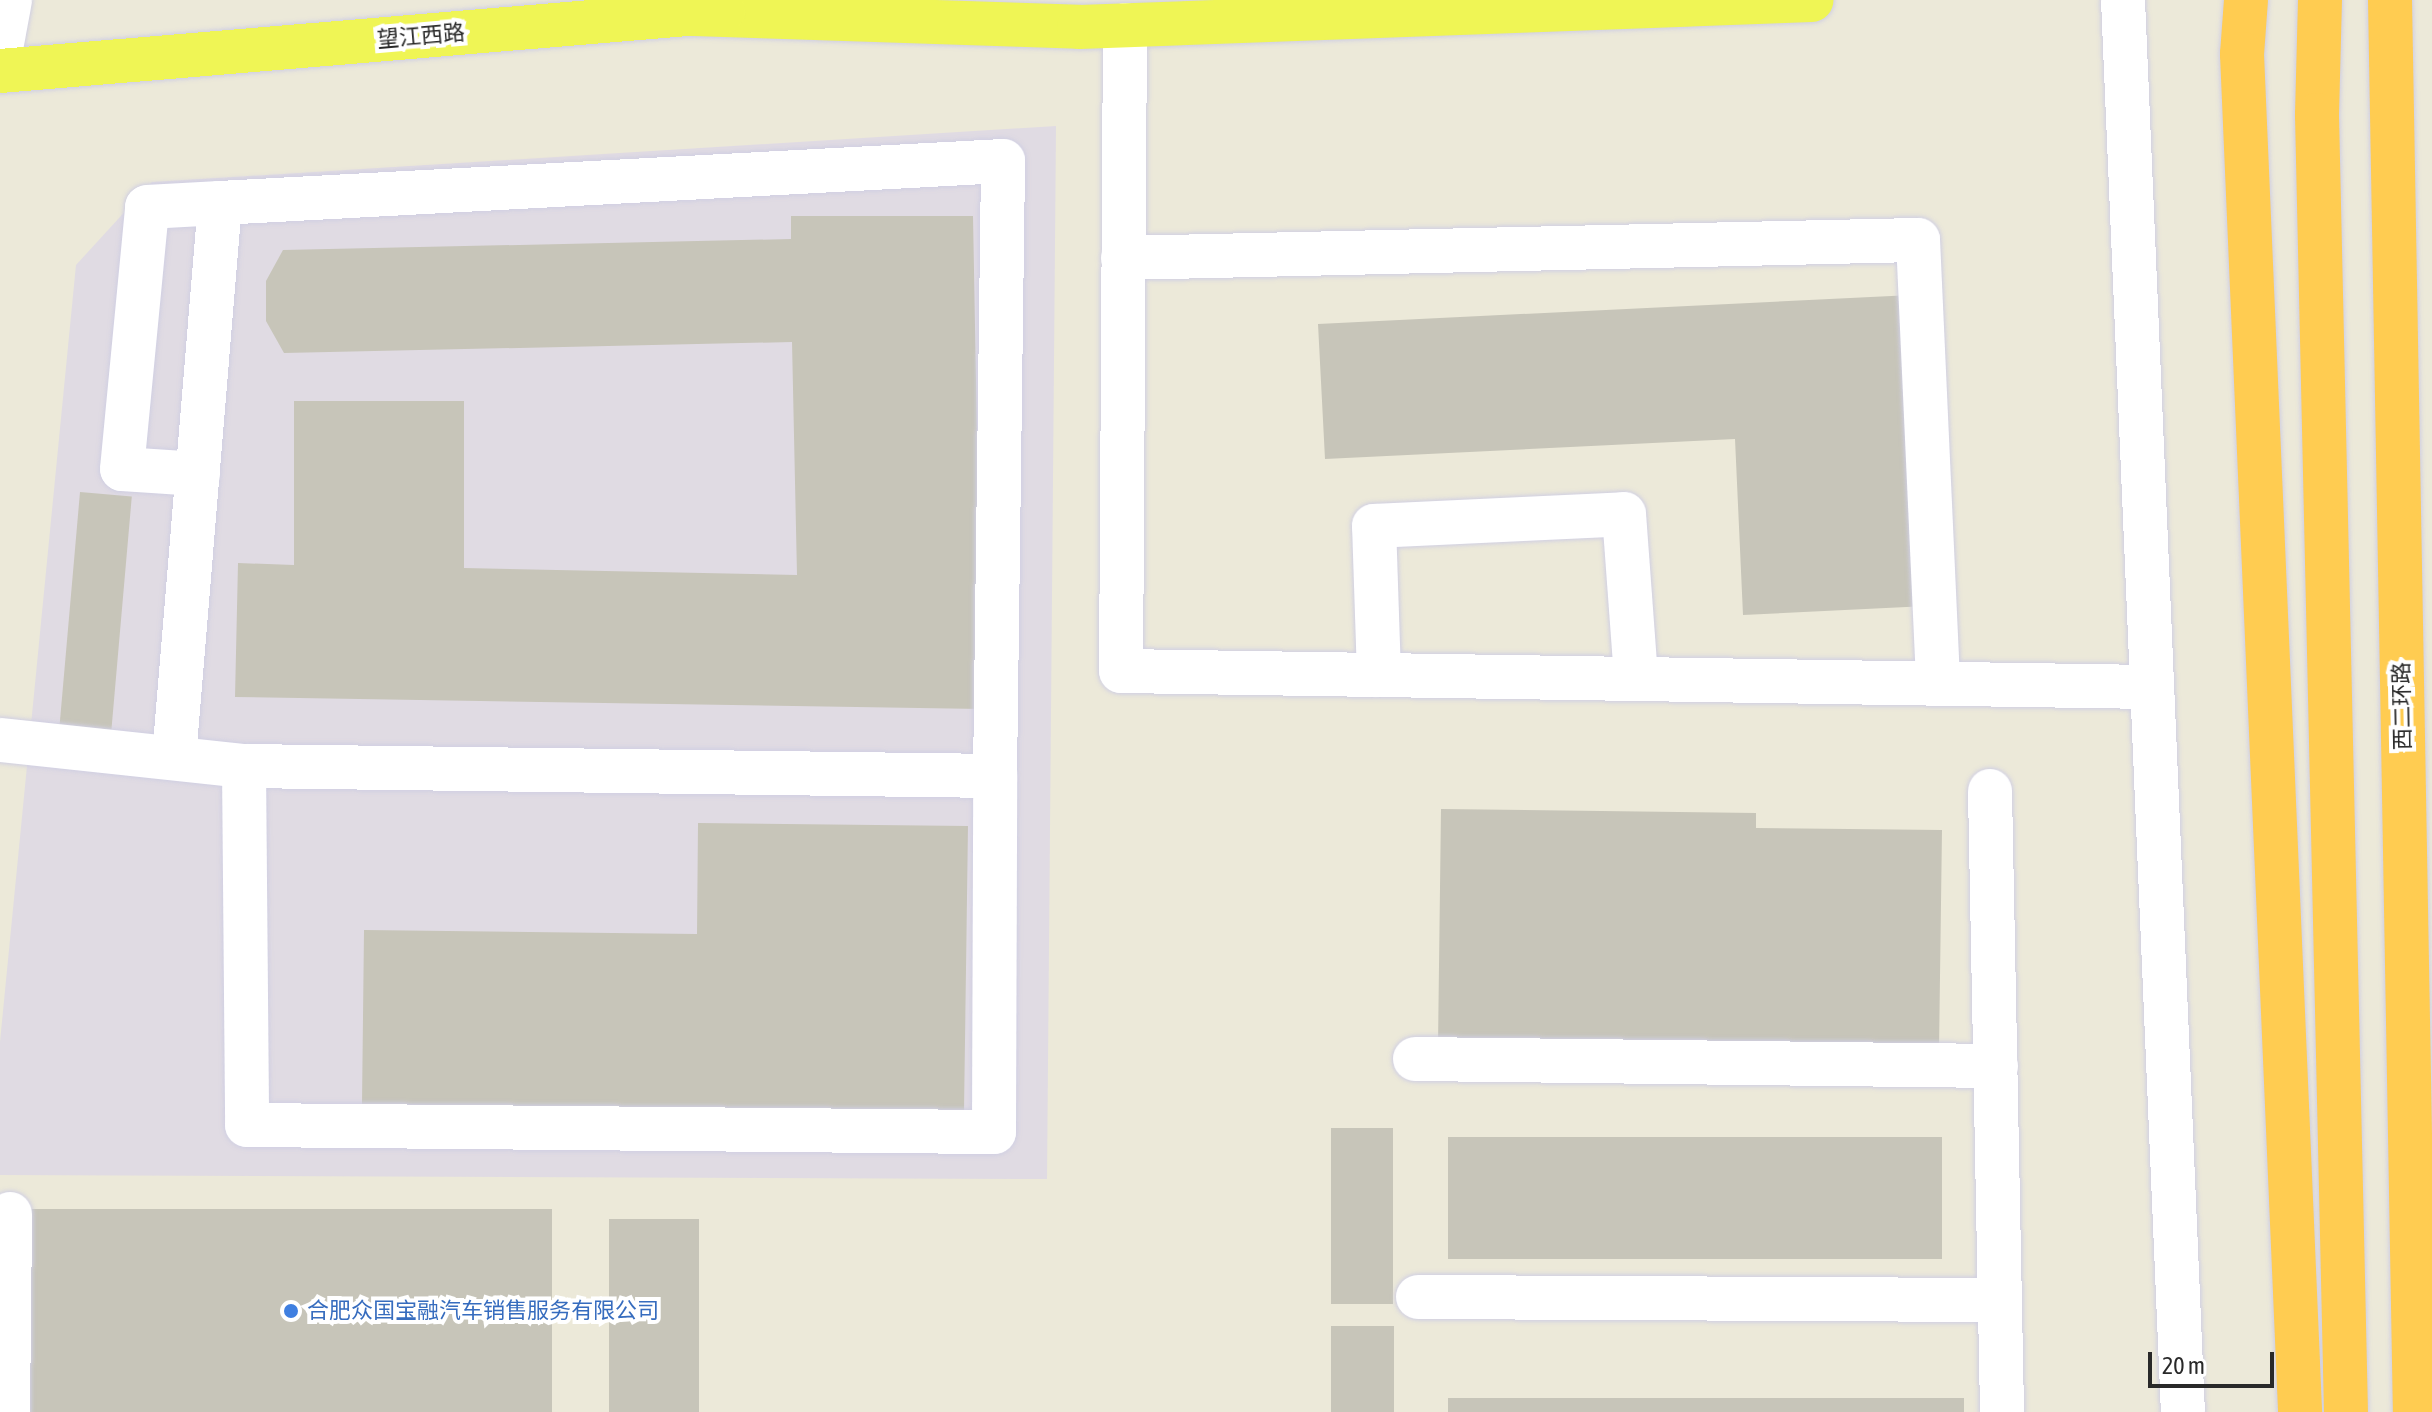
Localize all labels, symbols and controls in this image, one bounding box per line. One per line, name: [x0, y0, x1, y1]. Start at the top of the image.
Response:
street label: 望江西路: [376, 19, 466, 53]
street label: 西二环路: [2388, 662, 2416, 750]
place label: 合肥众国宝融汽车销售服务有限公司: [307, 1298, 659, 1324]
marker: 合肥众国宝融汽车销售服务有限公司: [282, 1302, 300, 1320]
scale bar: [2152, 1336, 2278, 1386]
text: 20 m: [2162, 1352, 2205, 1379]

